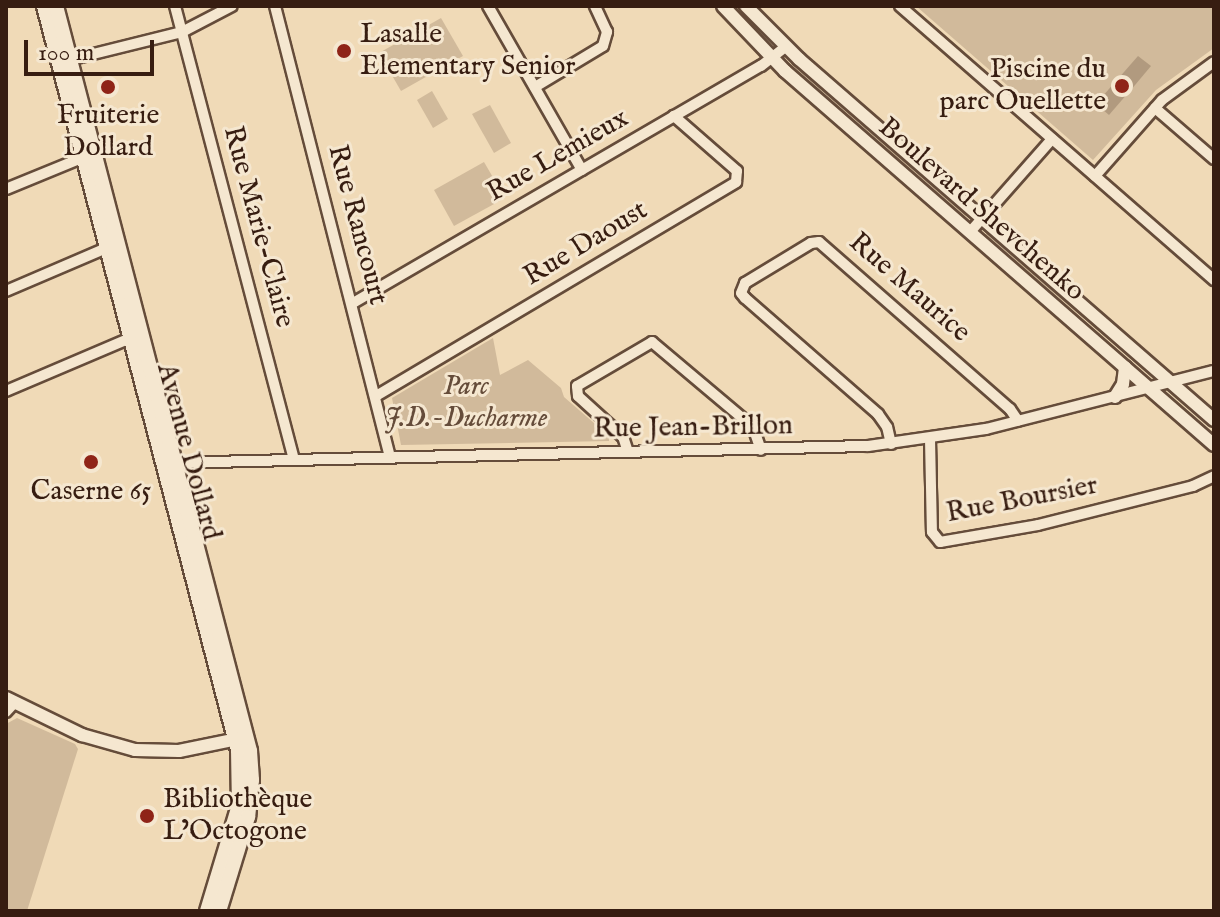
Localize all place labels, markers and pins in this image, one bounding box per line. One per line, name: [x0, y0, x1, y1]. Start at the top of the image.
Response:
place label: Lasalle Elementary Senior: [360, 18, 576, 84]
marker: Lasalle Elementary Senior: [335, 42, 353, 60]
place label: Piscine du parc Ouellette: [940, 53, 1106, 119]
marker: Piscine du parc Ouellette: [1113, 77, 1131, 95]
marker: Fruiterie Dollard: [99, 78, 117, 96]
place label: Fruiterie Dollard: [57, 99, 159, 165]
marker: Caserne 65: [82, 453, 100, 471]
place label: Caserne 65: [31, 475, 151, 509]
place label: Bibliothèque L’Octogone: [163, 783, 312, 849]
marker: Bibliothèque L’Octogone: [138, 807, 156, 825]

